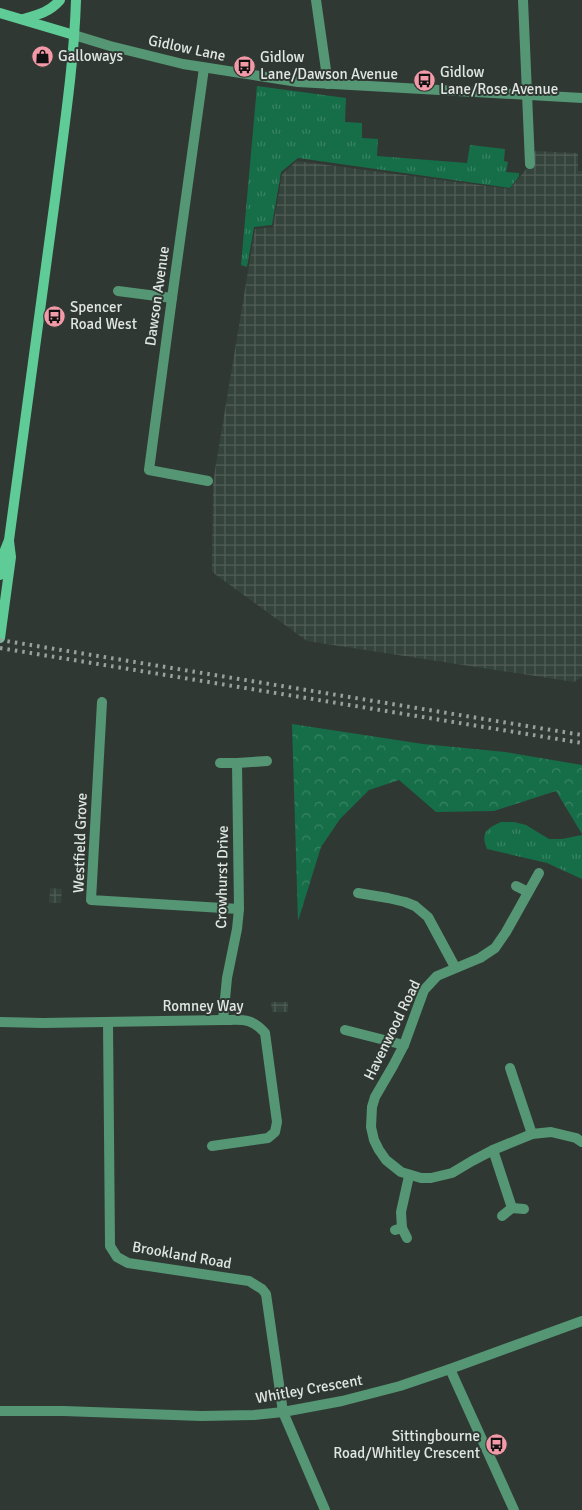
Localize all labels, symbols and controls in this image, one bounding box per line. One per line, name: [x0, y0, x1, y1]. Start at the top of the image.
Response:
street label: Gidlow Lane: [147, 31, 227, 65]
shop icon: Galloways: [30, 44, 54, 68]
place label: Galloways: [58, 47, 124, 65]
place label: Gidlow Lane/Dawson Avenue: [260, 48, 398, 83]
bus stop icon: Gidlow Lane/Dawson Avenue: [232, 54, 256, 78]
place label: Gidlow Lane/Rose Avenue: [440, 63, 558, 98]
bus stop icon: Gidlow Lane/Rose Avenue: [412, 69, 436, 93]
street label: Dawson Avenue: [141, 245, 173, 347]
place label: Spencer Road West: [70, 298, 137, 333]
bus stop icon: Spencer Road West: [42, 304, 66, 328]
street label: Westfield Grove: [69, 793, 91, 893]
street label: Crowhurst Drive: [212, 825, 232, 929]
street label: Havenwood Road: [360, 977, 424, 1083]
street label: Romney Way: [162, 997, 244, 1015]
street label: Brookland Road: [131, 1237, 233, 1273]
street label: Whitley Crescent: [254, 1371, 364, 1407]
place label: Sittingbourne Road/Whitley Crescent: [333, 1427, 480, 1462]
bus stop icon: Sittingbourne Road/Whitley Crescent: [484, 1433, 508, 1457]

